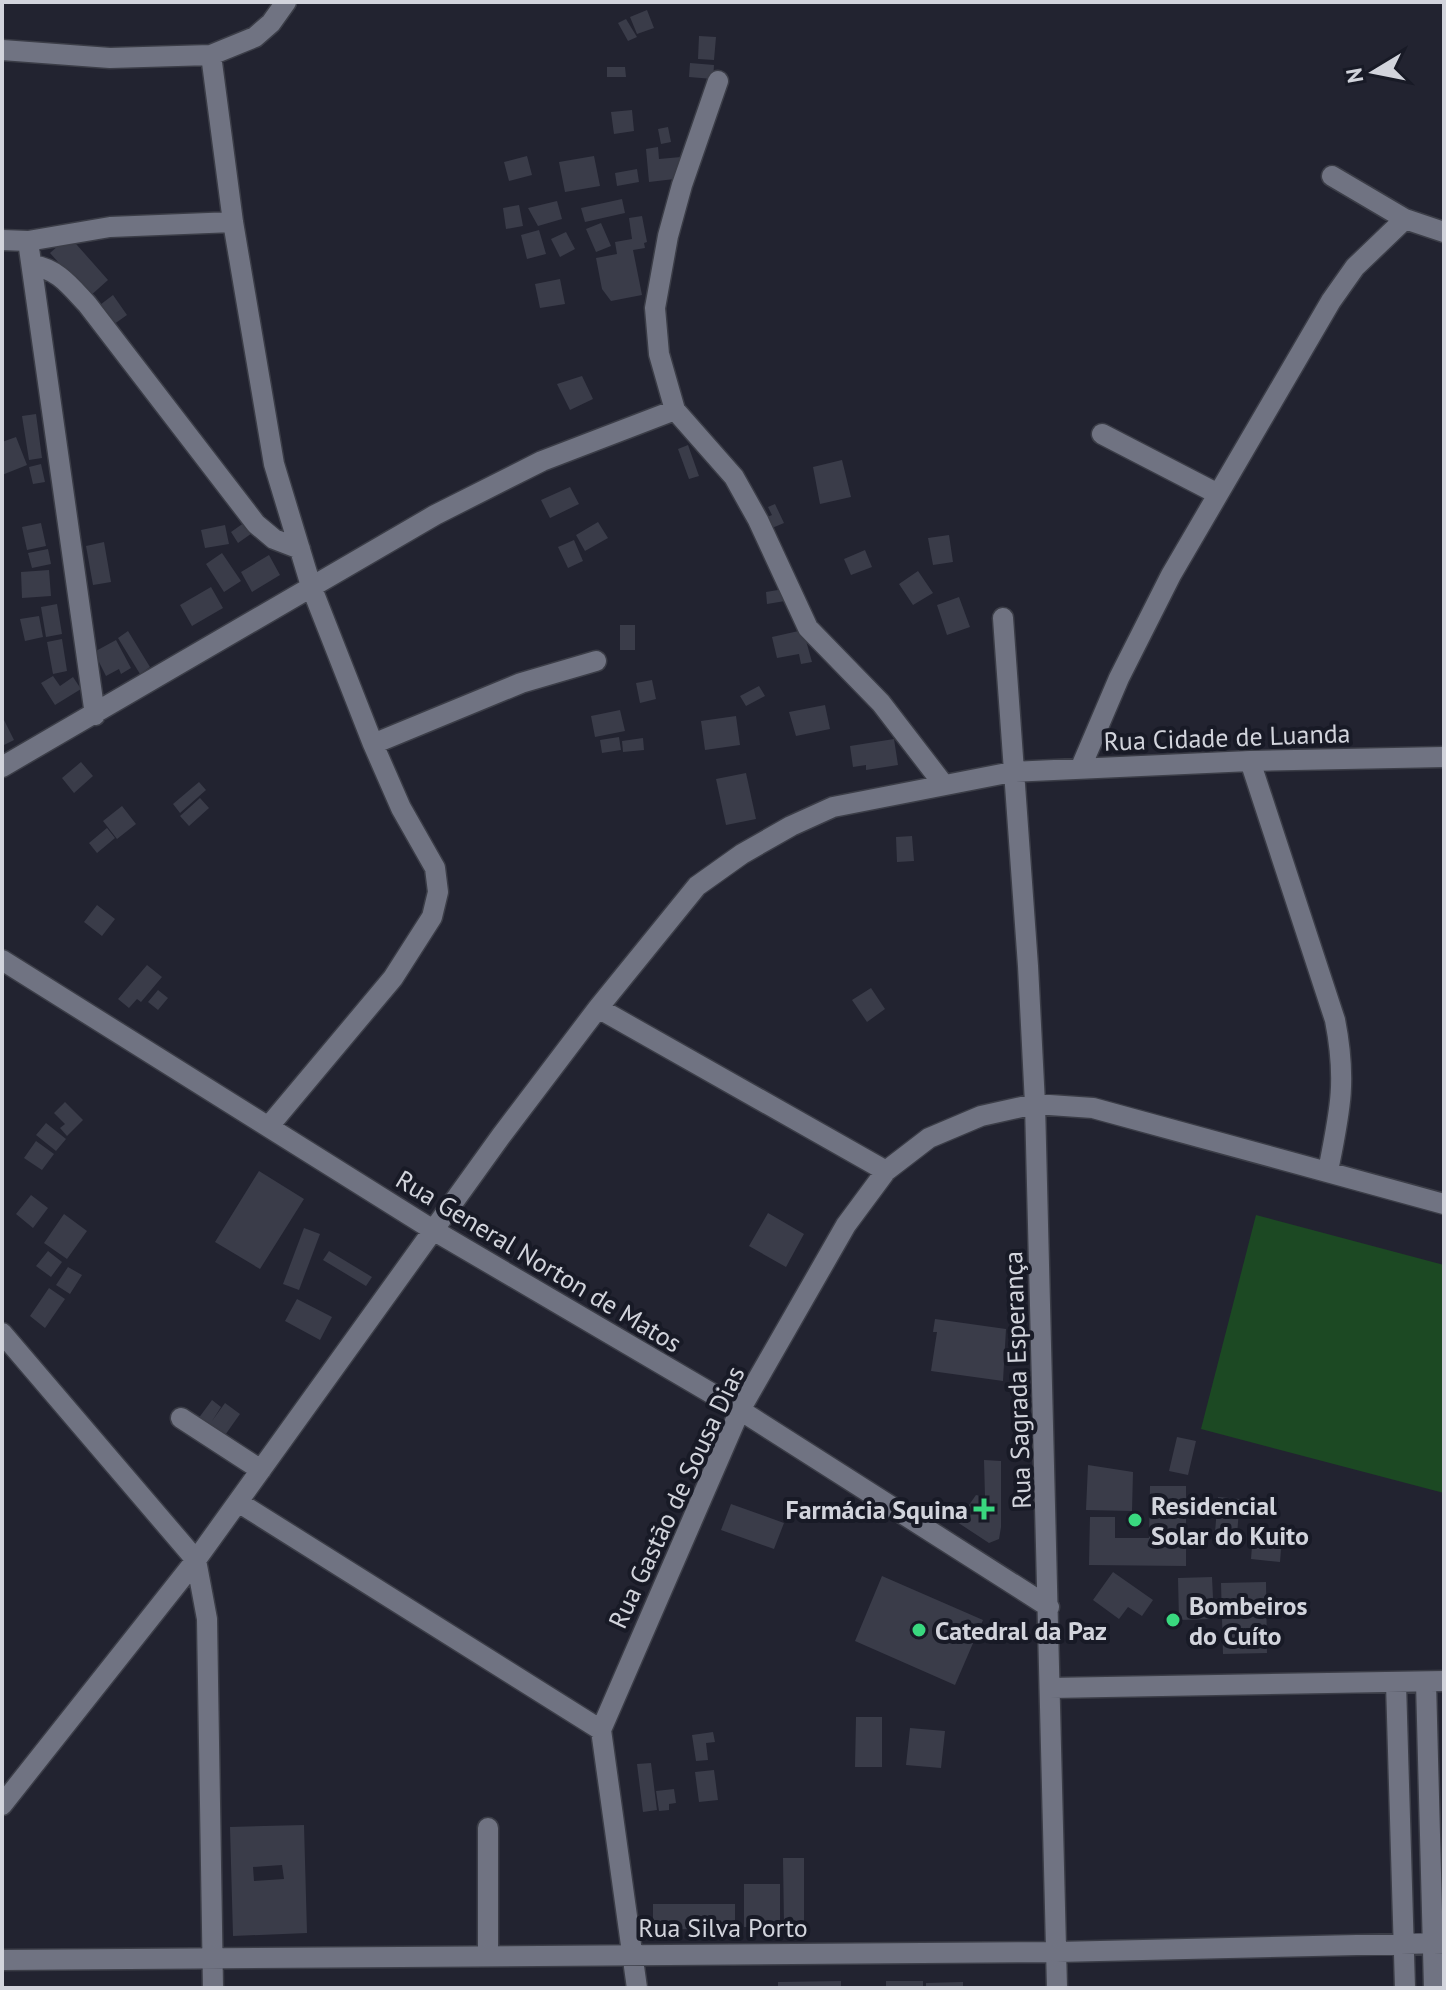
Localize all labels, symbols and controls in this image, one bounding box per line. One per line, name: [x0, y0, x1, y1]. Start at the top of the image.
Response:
north arrow: [1334, 32, 1414, 112]
text: N: [1339, 66, 1369, 85]
street label: Rua Cidade de Luanda: [1103, 716, 1351, 758]
street label: Rua General Norton de Matos: [390, 1162, 688, 1360]
street label: Rua Sagrada Esperança: [996, 1250, 1038, 1510]
street label: Rua Gastão de Sousa Dias: [601, 1360, 751, 1634]
place label: Residencial Solar do Kuito: [1151, 1489, 1309, 1552]
place label: Farmácia Squina: [785, 1493, 968, 1526]
marker: Farmácia Squina: [975, 1500, 993, 1518]
marker: Residencial Solar do Kuito: [1126, 1511, 1144, 1529]
place label: Bombeiros do Cuíto: [1189, 1589, 1307, 1652]
marker: Bombeiros do Cuíto: [1164, 1611, 1182, 1629]
place label: Catedral da Paz: [935, 1614, 1107, 1647]
marker: Catedral da Paz: [910, 1621, 928, 1639]
street label: Rua Silva Porto: [638, 1911, 808, 1944]

